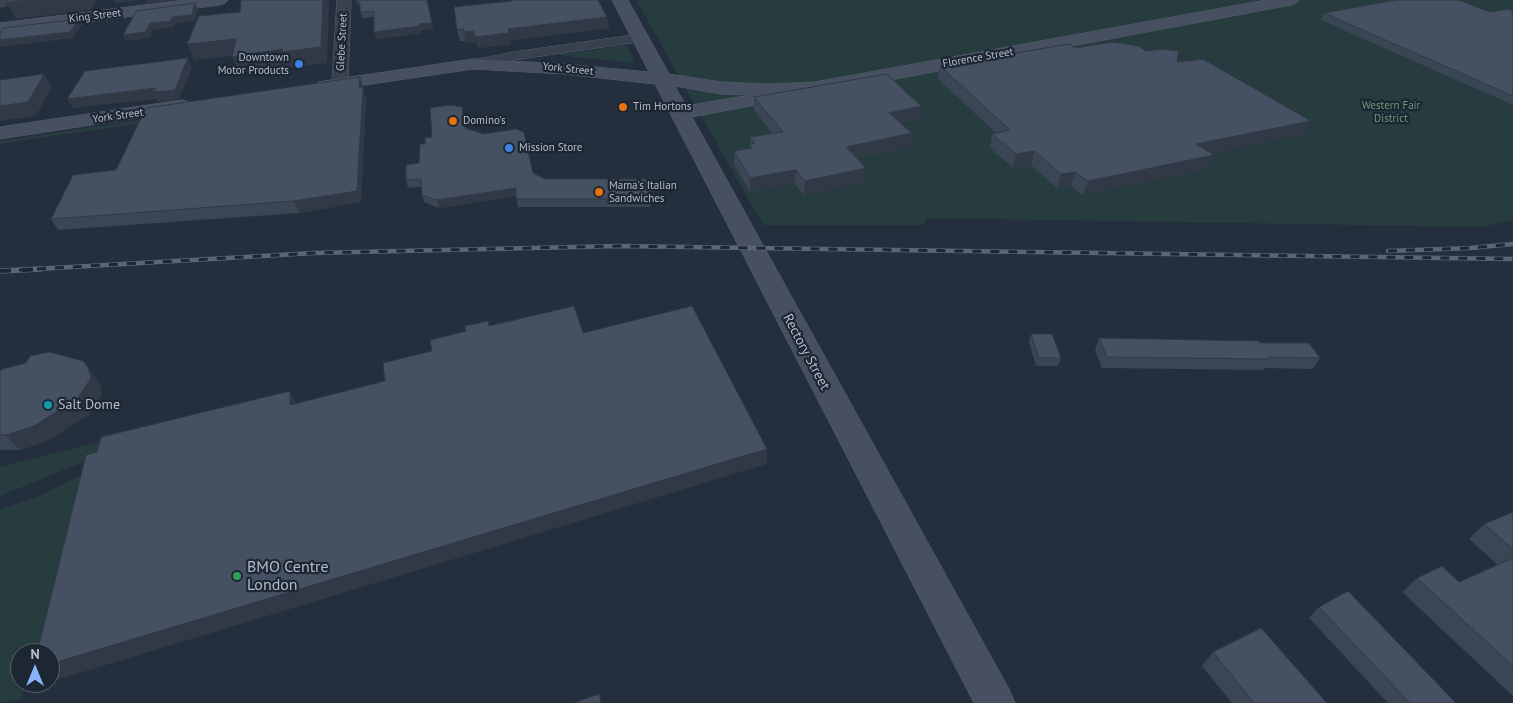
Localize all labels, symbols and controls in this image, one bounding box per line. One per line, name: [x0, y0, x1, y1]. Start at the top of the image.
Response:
street label: King Street: [68, 6, 122, 26]
street label: Glebe Street: [334, 13, 350, 71]
street label: Florence Street: [942, 45, 1014, 71]
place label: Downtown Motor Products: [218, 51, 289, 77]
marker: Downtown Motor Products: [293, 58, 305, 70]
street label: York Street: [542, 60, 594, 78]
park label: Western Fair District: [1362, 99, 1420, 125]
place label: Tim Hortons: [633, 100, 691, 114]
marker: Tim Hortons: [617, 101, 629, 113]
street label: York Street: [92, 106, 144, 126]
place label: Domino's: [463, 114, 506, 128]
marker: Domino's: [447, 115, 459, 127]
place label: Mission Store: [519, 141, 582, 155]
marker: Mission Store: [503, 142, 515, 154]
place label: Mama's Italian Sandwiches: [609, 179, 677, 205]
marker: Mama's Italian Sandwiches: [593, 186, 605, 198]
street label: Rectory Street: [779, 311, 833, 393]
place label: Salt Dome: [58, 397, 120, 413]
marker: Salt Dome: [42, 399, 54, 411]
place label: BMO Centre London: [247, 557, 329, 595]
marker: BMO Centre London: [231, 570, 243, 582]
north arrow: [10, 643, 60, 693]
text: N: [30, 645, 40, 663]

